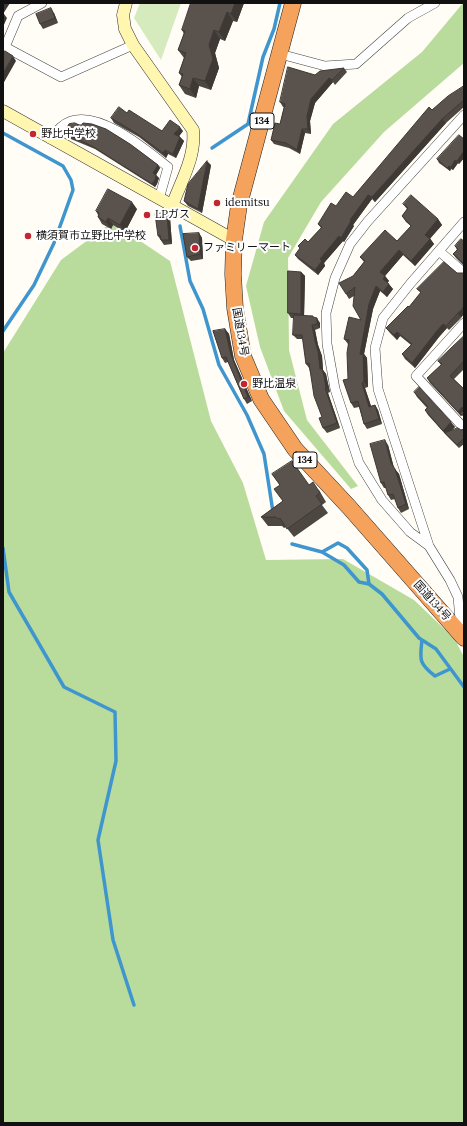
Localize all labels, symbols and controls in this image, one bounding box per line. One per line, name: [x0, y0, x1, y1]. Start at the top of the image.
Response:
road number: 134: [250, 113, 274, 129]
place label: 野比中学校: [41, 127, 96, 141]
marker: 野比中学校: [28, 129, 38, 139]
place label: idemitsu: [225, 196, 270, 210]
marker: idemitsu: [212, 198, 222, 208]
place label: LPガス: [155, 208, 190, 222]
marker: LPガス: [142, 210, 152, 220]
place label: 横須賀市立野比中学校: [36, 229, 146, 243]
marker: 横須賀市立野比中学校: [23, 231, 33, 241]
place label: ファミリーマート: [203, 241, 291, 255]
marker: ファミリーマート: [190, 243, 200, 253]
street label: 国道134号: [229, 307, 251, 357]
place label: 野比温泉: [252, 377, 296, 391]
marker: 野比温泉: [239, 379, 249, 389]
road number: 134: [293, 452, 317, 468]
street label: 国道134号: [411, 578, 453, 624]

